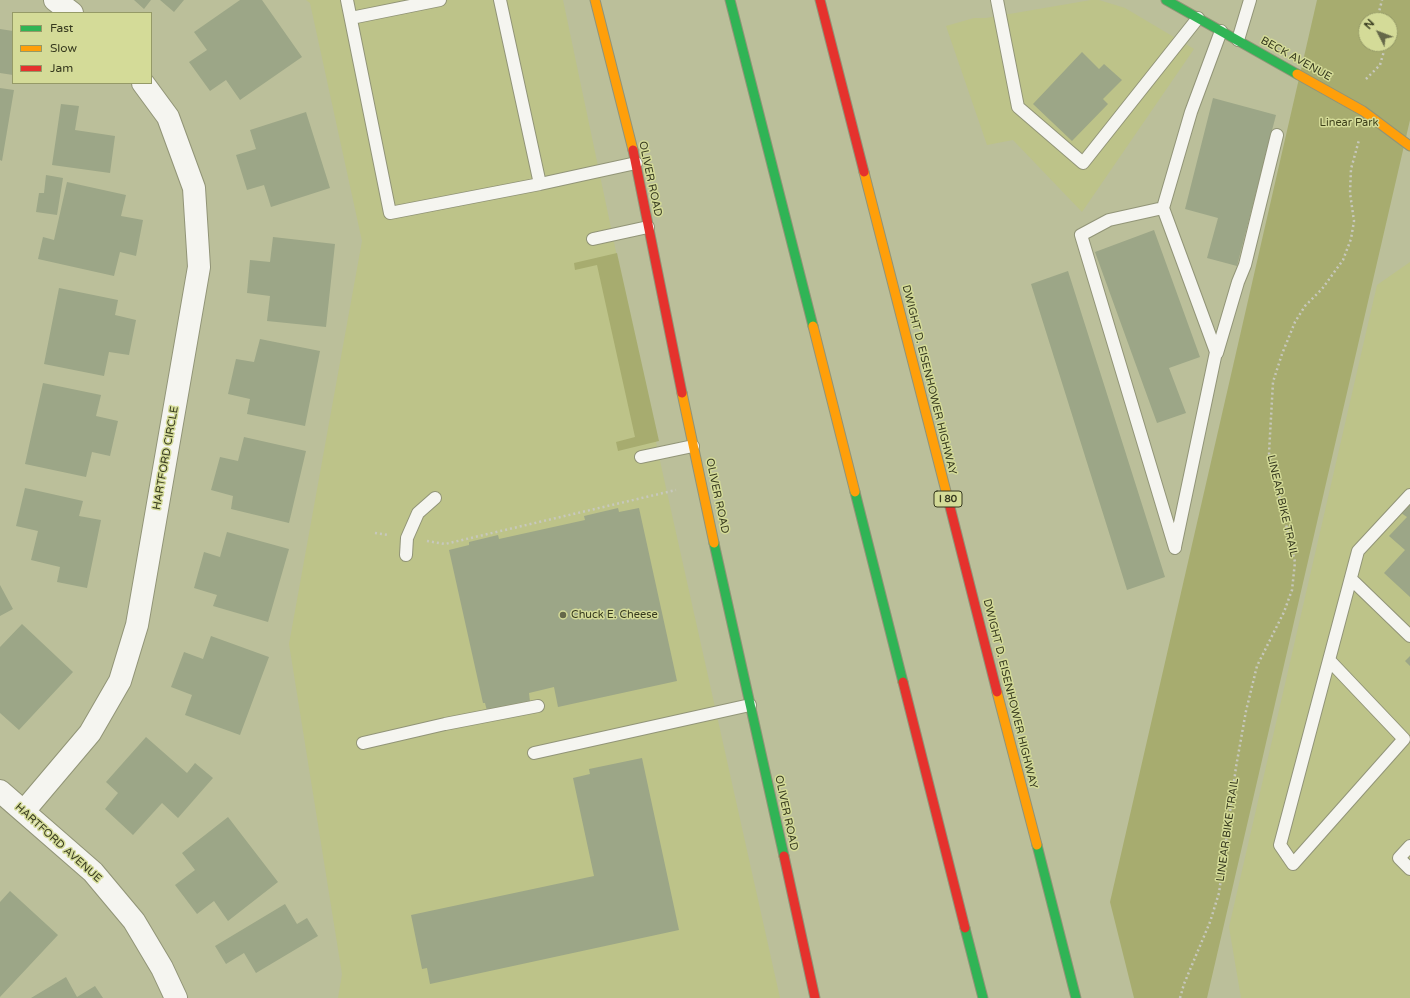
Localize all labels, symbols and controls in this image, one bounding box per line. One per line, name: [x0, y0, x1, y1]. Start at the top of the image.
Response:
legend: [12, 12, 152, 84]
north arrow: [1358, 12, 1398, 52]
text: N: [1362, 17, 1377, 32]
text: Fast: [50, 21, 73, 35]
street label: BECK AVENUE: [1258, 34, 1334, 84]
text: Slow: [50, 41, 77, 55]
text: Jam: [50, 61, 73, 75]
park label: Linear Park: [1320, 116, 1378, 130]
street label: OLIVER ROAD: [636, 140, 664, 218]
street label: DWIGHT D. EISENHOWER HIGHWAY: [899, 284, 959, 476]
street label: HARTFORD CIRCLE: [150, 405, 182, 511]
street label: LINEAR BIKE TRAIL: [1264, 454, 1300, 558]
street label: OLIVER ROAD: [703, 457, 731, 535]
road number: I 80: [934, 491, 962, 507]
street label: DWIGHT D. EISENHOWER HIGHWAY: [980, 598, 1040, 790]
place label: Chuck E. Cheese: [571, 608, 658, 622]
marker: Chuck E. Cheese: [558, 610, 568, 620]
street label: OLIVER ROAD: [772, 774, 800, 852]
street label: LINEAR BIKE TRAIL: [1214, 777, 1242, 883]
street label: HARTFORD AVENUE: [12, 801, 104, 885]

